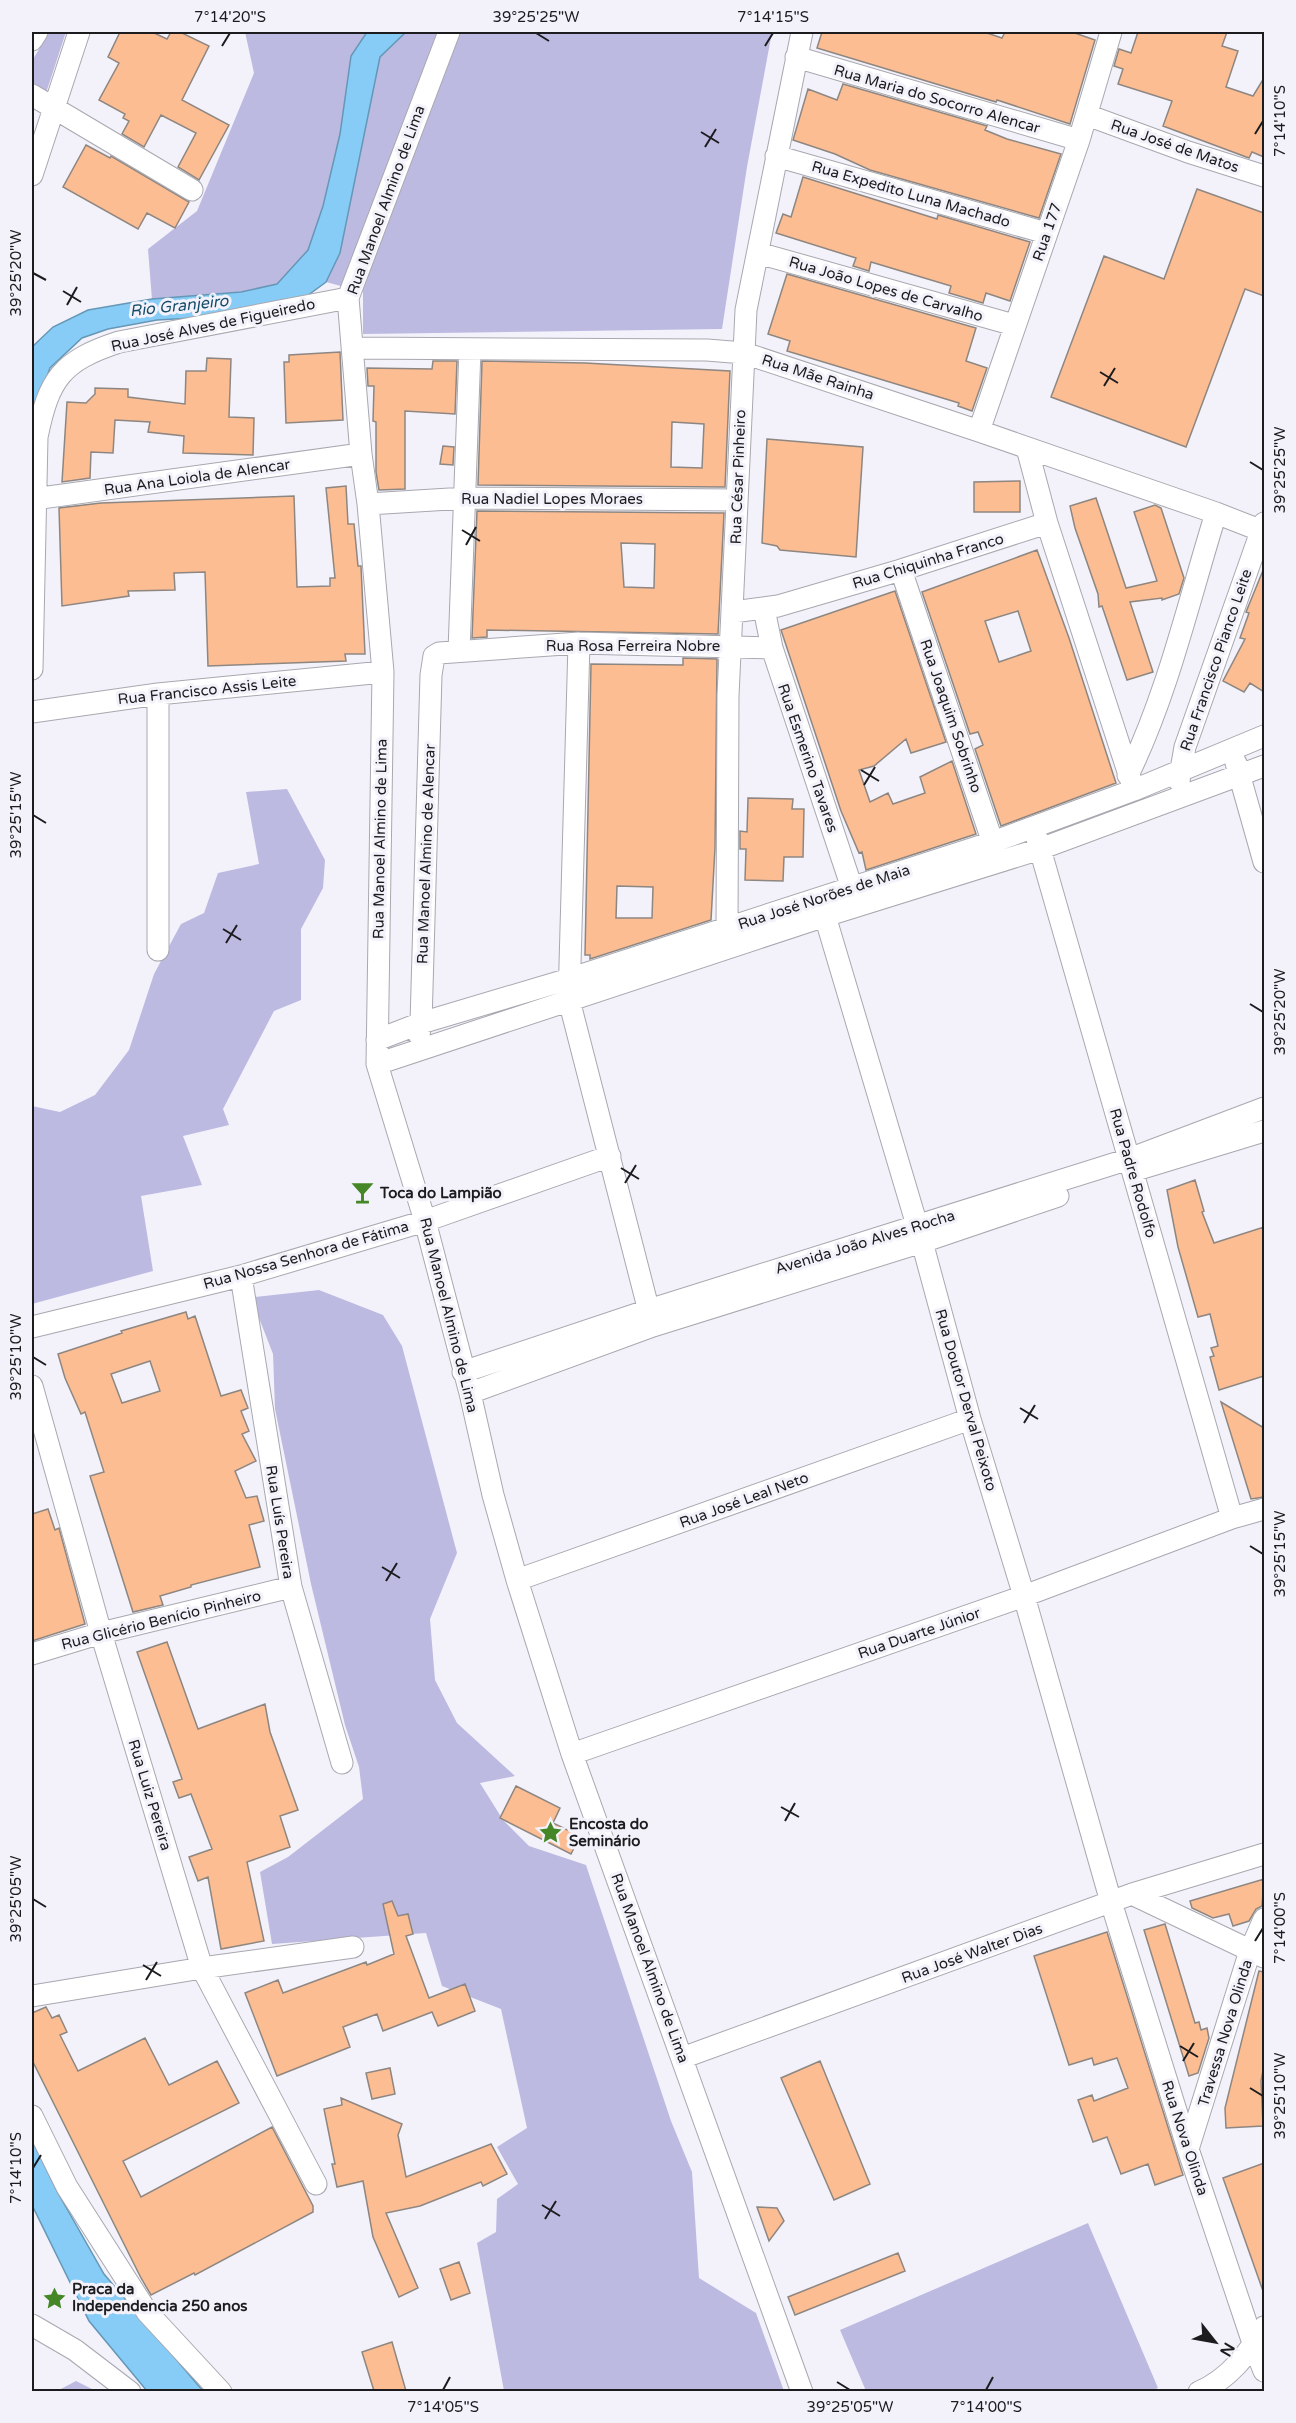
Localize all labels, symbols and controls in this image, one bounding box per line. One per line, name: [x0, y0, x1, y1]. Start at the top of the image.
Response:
text: 7°14'20"S: [194, 8, 266, 26]
text: 39°25'25"W: [493, 8, 579, 26]
text: 7°14'15"S: [737, 8, 809, 26]
street label: Rua Maria do Socorro Alencar: [832, 61, 1042, 137]
text: 7°14'10"S: [1271, 85, 1289, 157]
street label: Rua Manoel Almino de Lima: [343, 103, 429, 297]
street label: Rua José de Matos: [1109, 116, 1241, 176]
street label: Rua Expedito Luna Machado: [810, 157, 1012, 231]
street label: Rua 177: [1029, 201, 1065, 263]
text: 39°25'20"W: [7, 230, 25, 316]
street label: Rua João Lopes de Carvalho: [787, 253, 985, 325]
water label: Rio Granjeiro: [129, 291, 231, 321]
street label: Rua José Alves de Figueiredo: [109, 295, 317, 355]
street label: Rua Mãe Rainha: [760, 350, 876, 404]
street label: Rua César Pinheiro: [727, 409, 749, 545]
text: 39°25'25"W: [1271, 427, 1289, 513]
street label: Rua Ana Loiola de Alencar: [103, 455, 292, 499]
street label: Rua Nadiel Lopes Moraes: [461, 490, 643, 508]
street label: Rua Chiquinha Franco: [850, 529, 1006, 593]
street label: Rua Francisco Pianco Leite: [1176, 567, 1256, 753]
street label: Rua Rosa Ferreira Nobre: [546, 637, 720, 655]
street label: Rua Joaquim Sobrinho: [916, 637, 986, 795]
street label: Rua Francisco Assis Leite: [117, 672, 297, 708]
street label: Rua Esmerino Tavares: [774, 681, 842, 835]
street label: Rua Manoel Almino de Lima: [369, 739, 391, 939]
street label: Rua Manoel Almino de Alencar: [413, 743, 439, 964]
text: 39°25'15"W: [7, 772, 25, 858]
street label: Rua José Norões de Maia: [736, 861, 912, 933]
text: 39°25'20"W: [1271, 969, 1289, 1055]
street label: Rua Padre Rodolfo: [1106, 1106, 1160, 1240]
bar icon: Toca do Lampião: [349, 1180, 375, 1206]
place label: Toca do Lampião: [379, 1184, 502, 1203]
street label: Avenida João Alves Rocha: [773, 1206, 957, 1278]
street label: Rua Manoel Almino de Lima: [416, 1216, 482, 1414]
street label: Rua Nossa Senhora de Fátima: [201, 1217, 411, 1293]
street label: Rua Doutor Derval Peixoto: [931, 1307, 1001, 1493]
text: 39°25'10"W: [7, 1314, 25, 1400]
street label: Rua Luís Pereira: [262, 1464, 298, 1580]
street label: Rua José Leal Neto: [677, 1468, 811, 1532]
text: 39°25'15"W: [1271, 1511, 1289, 1597]
street label: Rua Glicério Benício Pinheiro: [59, 1586, 263, 1654]
street label: Rua Duarte Júnior: [855, 1603, 983, 1662]
street label: Rua Luiz Pereira: [125, 1737, 175, 1853]
place label: Encosta do Seminário: [569, 1815, 648, 1850]
place icon: Encosta do Seminário: [538, 1820, 564, 1846]
text: 39°25'05"W: [7, 1856, 25, 1942]
street label: Rua Manoel Almino de Lima: [607, 1871, 693, 2065]
text: 7°14'00"S: [1271, 1892, 1289, 1964]
street label: Rua José Walter Dias: [899, 1919, 1045, 1987]
street label: Travessa Nova Olinda: [1194, 1957, 1256, 2109]
text: 39°25'10"W: [1271, 2053, 1289, 2139]
street label: Rua Nova Olinda: [1158, 2078, 1212, 2198]
text: 7°14'10"S: [7, 2132, 25, 2204]
place label: Praca da Independencia 250 anos: [72, 2280, 248, 2316]
place icon: Praca da Independencia 250 anos: [41, 2285, 67, 2311]
north arrow: [1185, 2312, 1245, 2372]
text: N: [1215, 2339, 1239, 2360]
text: 7°14'05"S: [407, 2398, 479, 2416]
text: 39°25'05"W: [807, 2398, 893, 2416]
text: 7°14'00"S: [950, 2398, 1022, 2416]

